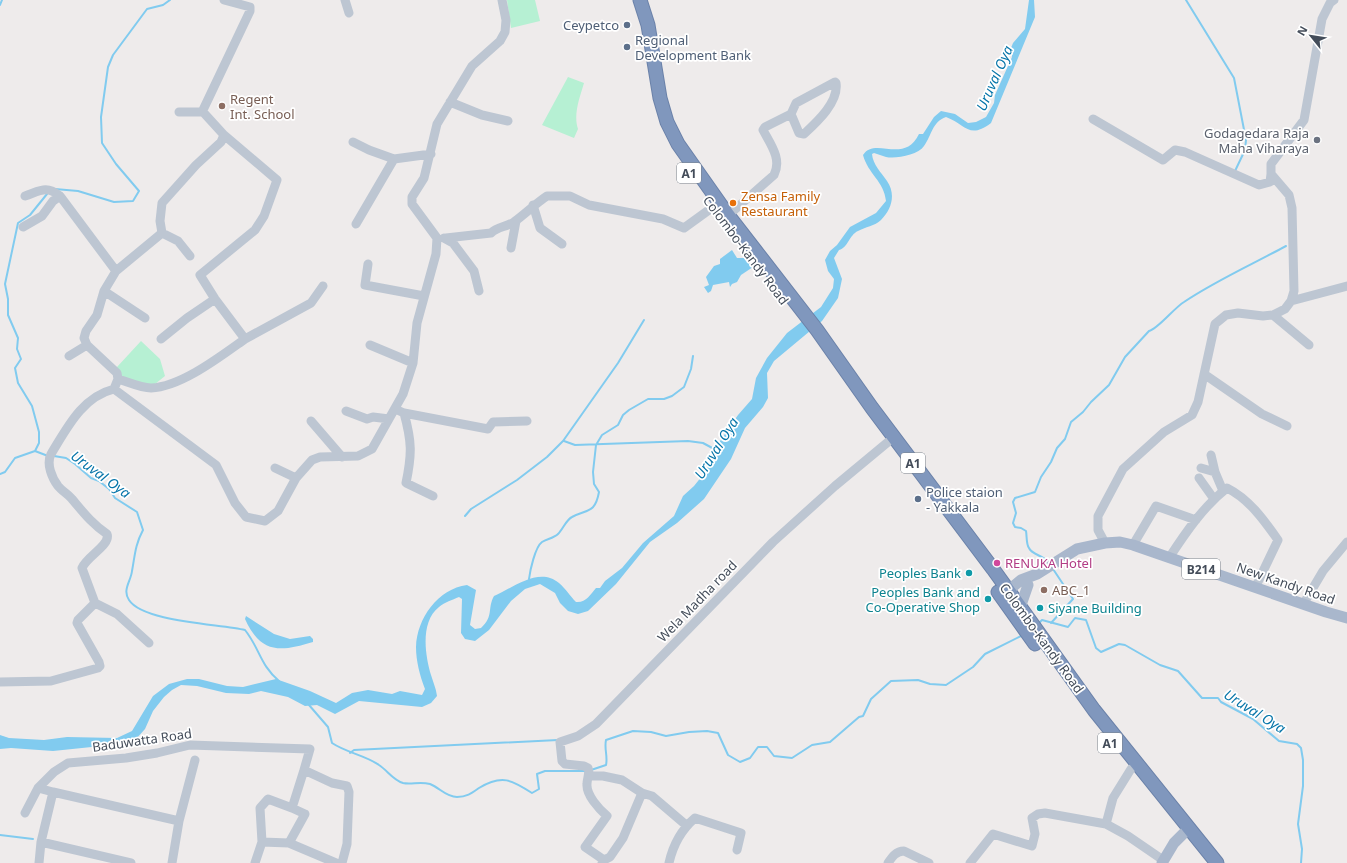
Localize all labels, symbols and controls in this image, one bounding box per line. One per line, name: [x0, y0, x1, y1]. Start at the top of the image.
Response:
place label: Ceypetco: [563, 16, 619, 34]
north arrow: [1291, 16, 1331, 56]
marker: Ceypetco: [622, 20, 632, 30]
text: N: [1293, 23, 1311, 38]
place label: Regional Development Bank: [635, 31, 751, 64]
marker: Regional Development Bank: [622, 42, 632, 52]
water label: Uruval Oya: [971, 42, 1017, 114]
place label: Regent Int. School: [230, 90, 295, 123]
marker: Regent Int. School: [217, 101, 227, 111]
place label: Godagedara Raja Maha Viharaya: [1204, 124, 1309, 157]
marker: Godagedara Raja Maha Viharaya: [1312, 135, 1322, 145]
road number: A1: [677, 163, 701, 183]
place label: Zensa Family Restaurant: [741, 187, 821, 220]
street label: Colombo-Kandy Road: [699, 192, 793, 308]
marker: Zensa Family Restaurant: [728, 198, 738, 208]
water label: Uruval Oya: [690, 413, 742, 482]
water label: Uruval Oya: [67, 446, 135, 502]
road number: A1: [901, 453, 925, 473]
place label: Police staion - Yakkala: [926, 483, 1003, 516]
marker: Police staion - Yakkala: [913, 494, 923, 504]
place label: RENUKA Hotel: [1005, 554, 1092, 572]
street label: Wela Madha road: [653, 556, 741, 646]
marker: RENUKA Hotel: [992, 558, 1002, 568]
street label: New Kandy Road: [1234, 558, 1338, 608]
road number: B214: [1182, 559, 1220, 579]
place label: Peoples Bank: [879, 564, 961, 582]
marker: Peoples Bank: [964, 568, 974, 578]
street label: Colombo-Kandy Road: [996, 579, 1088, 697]
place label: ABC_1: [1052, 581, 1090, 599]
place label: Peoples Bank and Co-Operative Shop: [865, 583, 980, 616]
marker: ABC_1: [1039, 585, 1049, 595]
marker: Peoples Bank and Co-Operative Shop: [983, 594, 993, 604]
place label: Siyane Building: [1048, 599, 1142, 617]
marker: Siyane Building: [1035, 603, 1045, 613]
water label: Uruval Oya: [1221, 685, 1290, 737]
street label: Baduwatta Road: [91, 724, 193, 756]
road number: A1: [1098, 733, 1122, 753]

